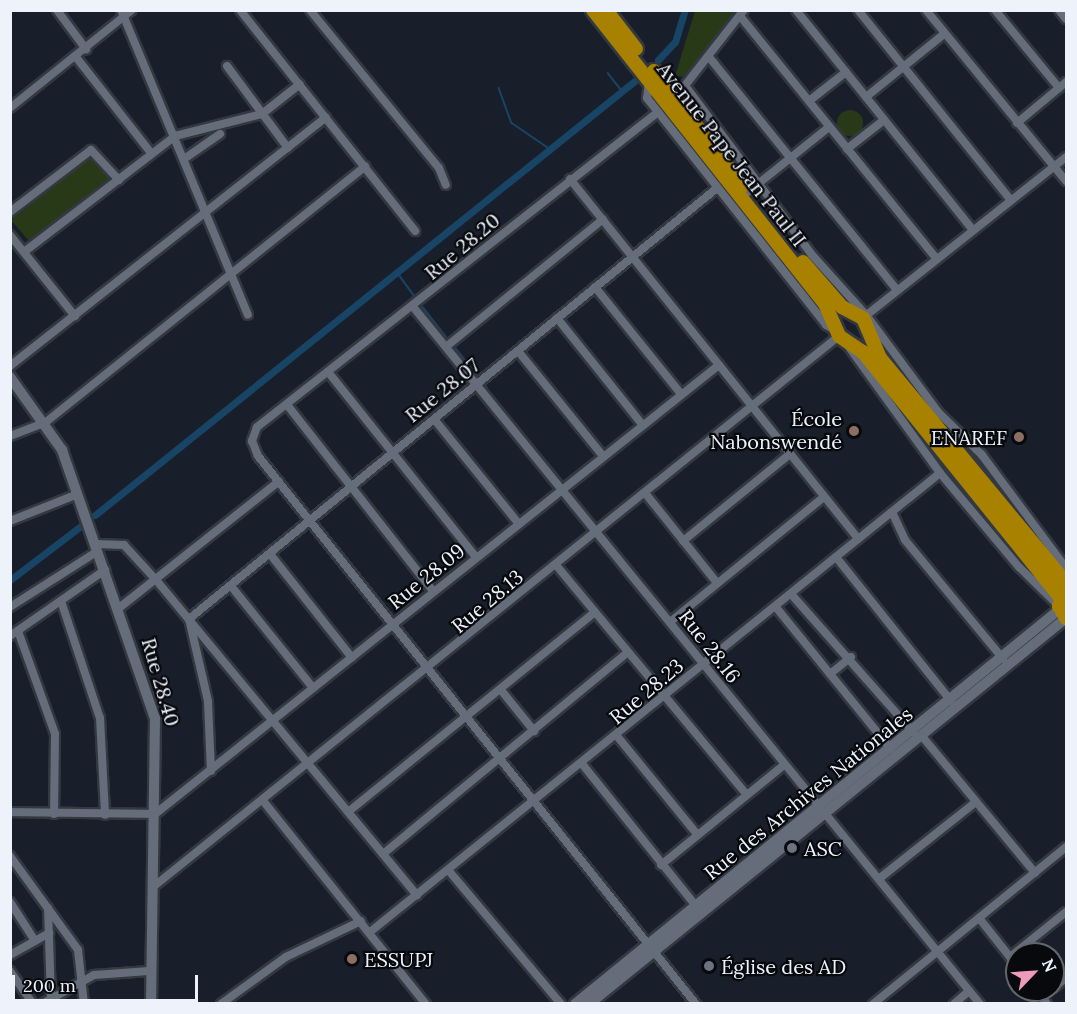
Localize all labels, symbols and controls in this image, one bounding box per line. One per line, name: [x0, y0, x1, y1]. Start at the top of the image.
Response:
street label: Avenue Pape Jean Paul II: [653, 57, 811, 251]
street label: Rue 28.20: [420, 208, 504, 284]
street label: Rue 28.07: [400, 353, 484, 427]
place label: École Nabonswendé: [710, 407, 842, 454]
marker: École Nabonswendé: [847, 424, 861, 438]
place label: ENAREF: [931, 425, 1007, 449]
marker: ENAREF: [1012, 430, 1026, 444]
street label: Rue 28.09: [383, 538, 469, 614]
street label: Rue 28.13: [446, 564, 528, 638]
street label: Rue 28.16: [674, 605, 746, 687]
street label: Rue 28.40: [137, 635, 185, 729]
street label: Rue 28.23: [604, 653, 688, 729]
street label: Rue des Archives Nationales: [699, 702, 917, 884]
place label: ASC: [804, 836, 842, 860]
marker: ASC: [785, 841, 799, 855]
north arrow: [1005, 942, 1065, 1002]
place label: ESSUPJ: [364, 947, 433, 971]
marker: ESSUPJ: [345, 952, 359, 966]
place label: Église des AD: [721, 954, 846, 978]
text: N: [1038, 955, 1061, 975]
marker: Église des AD: [702, 959, 716, 973]
scale bar: [15, 963, 201, 1001]
text: 200 m: [23, 974, 76, 997]

